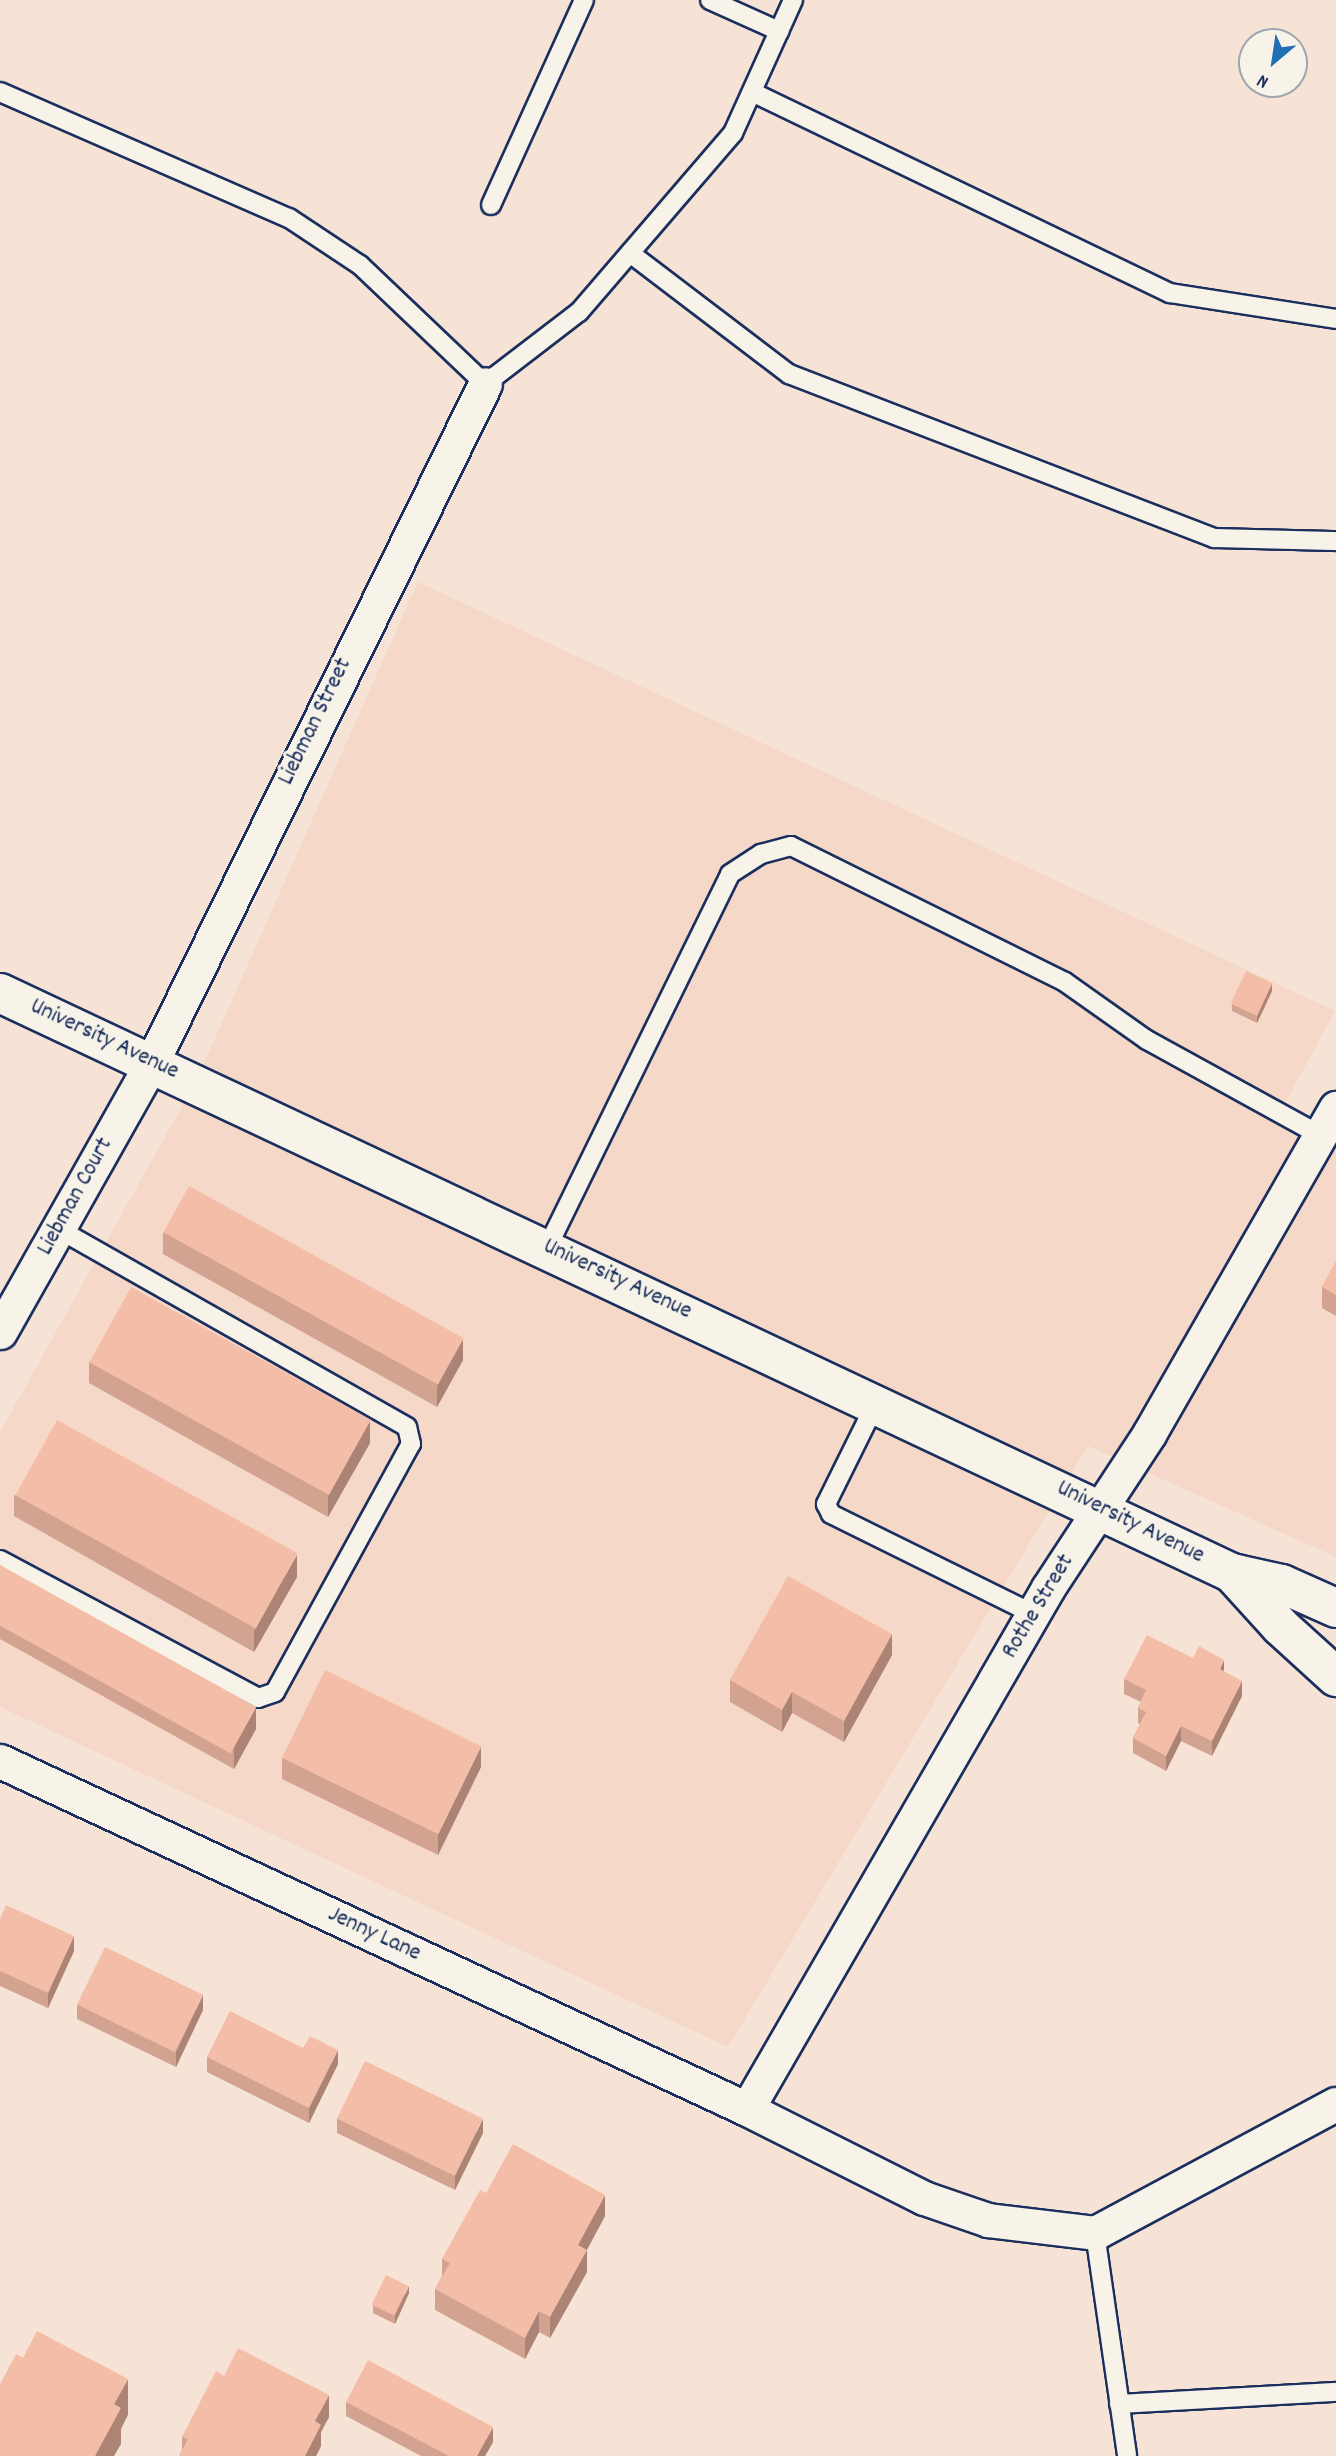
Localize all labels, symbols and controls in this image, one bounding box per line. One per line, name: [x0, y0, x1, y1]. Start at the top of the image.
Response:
north arrow: [1238, 28, 1308, 98]
text: N: [1253, 66, 1274, 94]
street label: Liebman Street: [273, 654, 359, 790]
street label: University Avenue: [25, 993, 183, 1087]
street label: Liebman Court: [32, 1133, 120, 1261]
street label: University Avenue: [538, 1233, 696, 1327]
street label: University Avenue: [1051, 1475, 1209, 1571]
street label: Rothe Street: [997, 1550, 1081, 1664]
street label: Jenny Lane: [323, 1901, 425, 1969]

